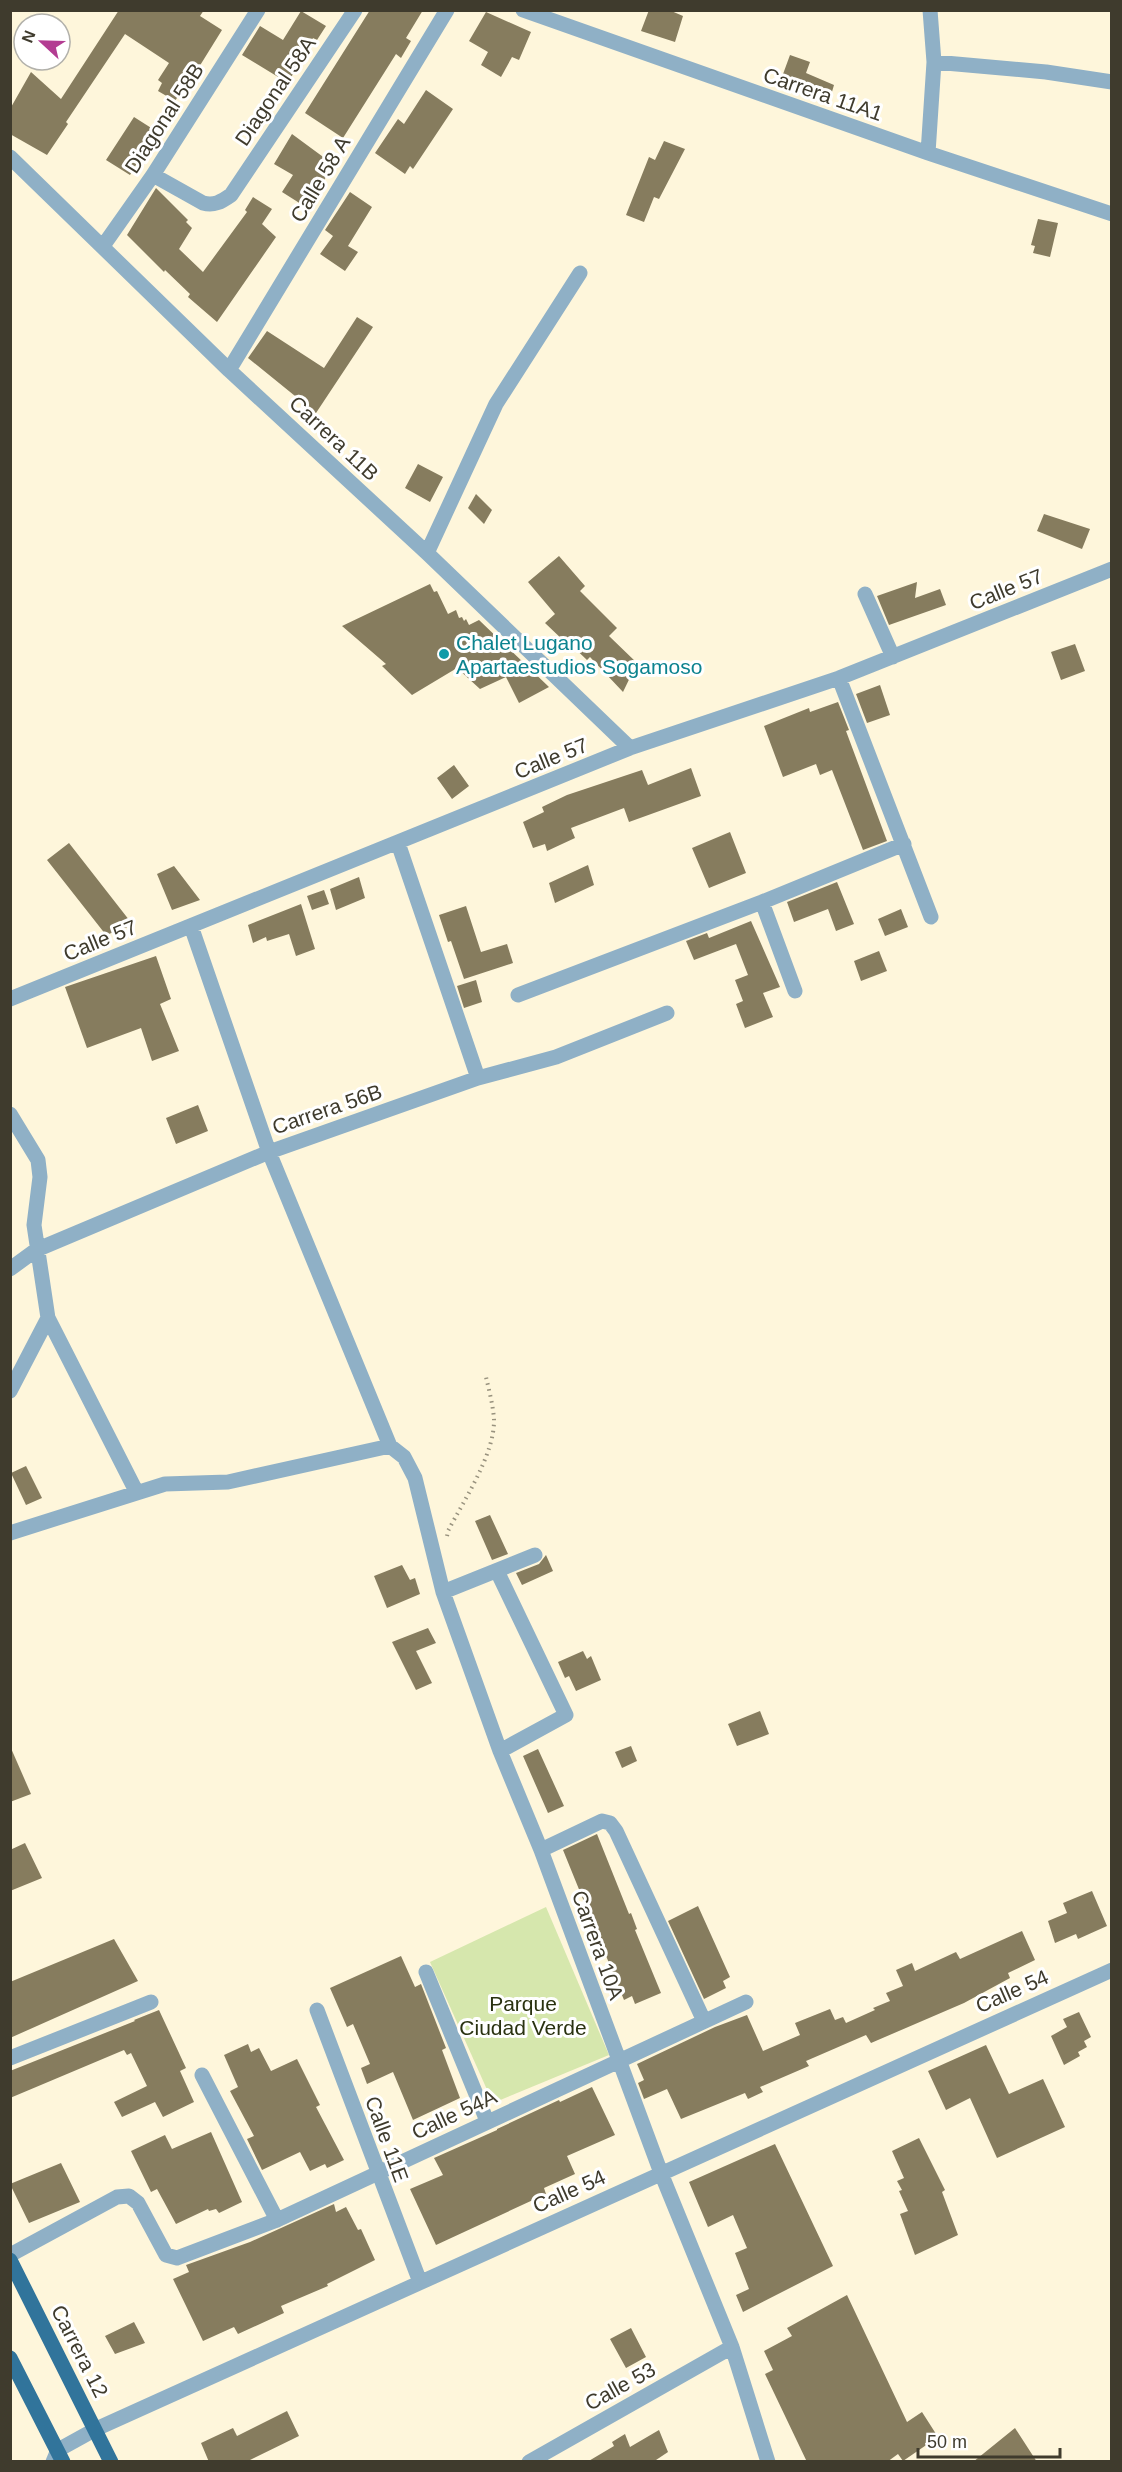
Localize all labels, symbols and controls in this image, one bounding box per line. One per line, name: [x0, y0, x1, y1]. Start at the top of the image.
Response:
north arrow: [12, 12, 72, 72]
text: N: [19, 28, 39, 45]
street label: Diagonal 58A: [230, 32, 320, 150]
street label: Diagonal 58B: [120, 59, 208, 177]
street label: Carrera 11A1: [760, 63, 886, 125]
street label: Calle 58 A: [285, 132, 355, 226]
street label: Carrera 11B: [285, 391, 383, 485]
street label: Calle 57: [966, 564, 1046, 614]
place label: Chalet Lugano Apartaestudios Sogamoso: [456, 631, 702, 678]
marker: Chalet Lugano Apartaestudios Sogamoso: [437, 647, 451, 661]
street label: Calle 57: [511, 733, 591, 783]
street label: Calle 57: [60, 915, 140, 965]
street label: Carrera 56B: [269, 1080, 385, 1138]
street label: Carrera 10A: [568, 1887, 628, 2003]
street label: Calle 54: [972, 1965, 1052, 2017]
park label: Parque Ciudad Verde: [459, 1992, 587, 2039]
street label: Calle 54A: [408, 2084, 500, 2144]
street label: Calle 11E: [361, 2093, 413, 2185]
street label: Calle 54: [529, 2165, 609, 2217]
street label: Carrera 12: [47, 2301, 113, 2401]
street label: Calle 53: [581, 2357, 659, 2415]
scale bar: [918, 2421, 1060, 2459]
text: 50 m: [927, 2432, 967, 2452]

